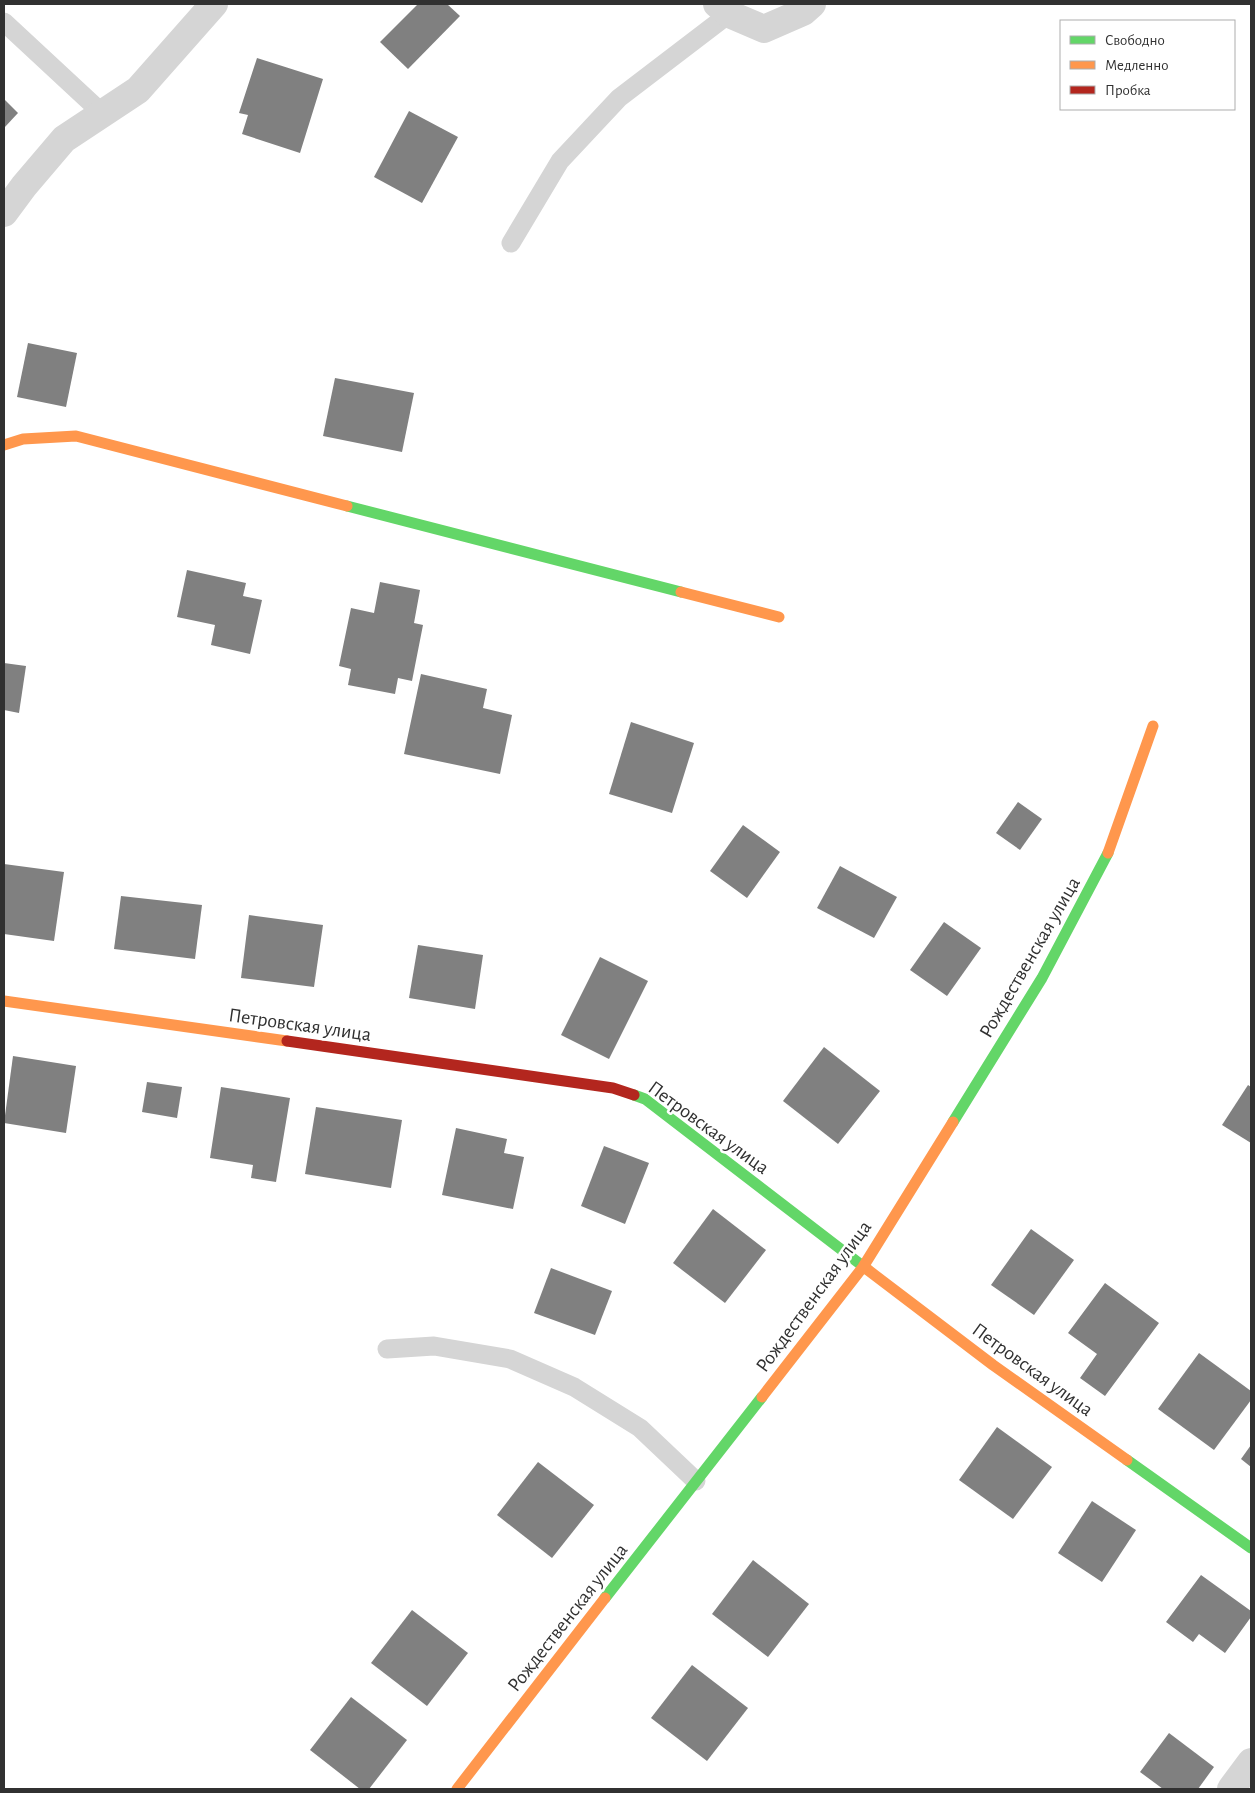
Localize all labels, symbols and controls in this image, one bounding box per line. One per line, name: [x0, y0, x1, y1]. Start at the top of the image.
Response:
legend: [1060, 20, 1235, 110]
text: Свободно: [1105, 33, 1165, 48]
text: Медленно: [1105, 58, 1169, 73]
text: Пробка: [1105, 83, 1151, 98]
street label: Рождественская улица: [976, 874, 1084, 1041]
street label: Петровская улица: [227, 1005, 373, 1045]
street label: Петровская улица: [644, 1077, 773, 1178]
street label: Рождественская улица: [752, 1217, 875, 1376]
street label: Петровская улица: [968, 1319, 1097, 1420]
street label: Рождественская улица: [504, 1540, 632, 1695]

